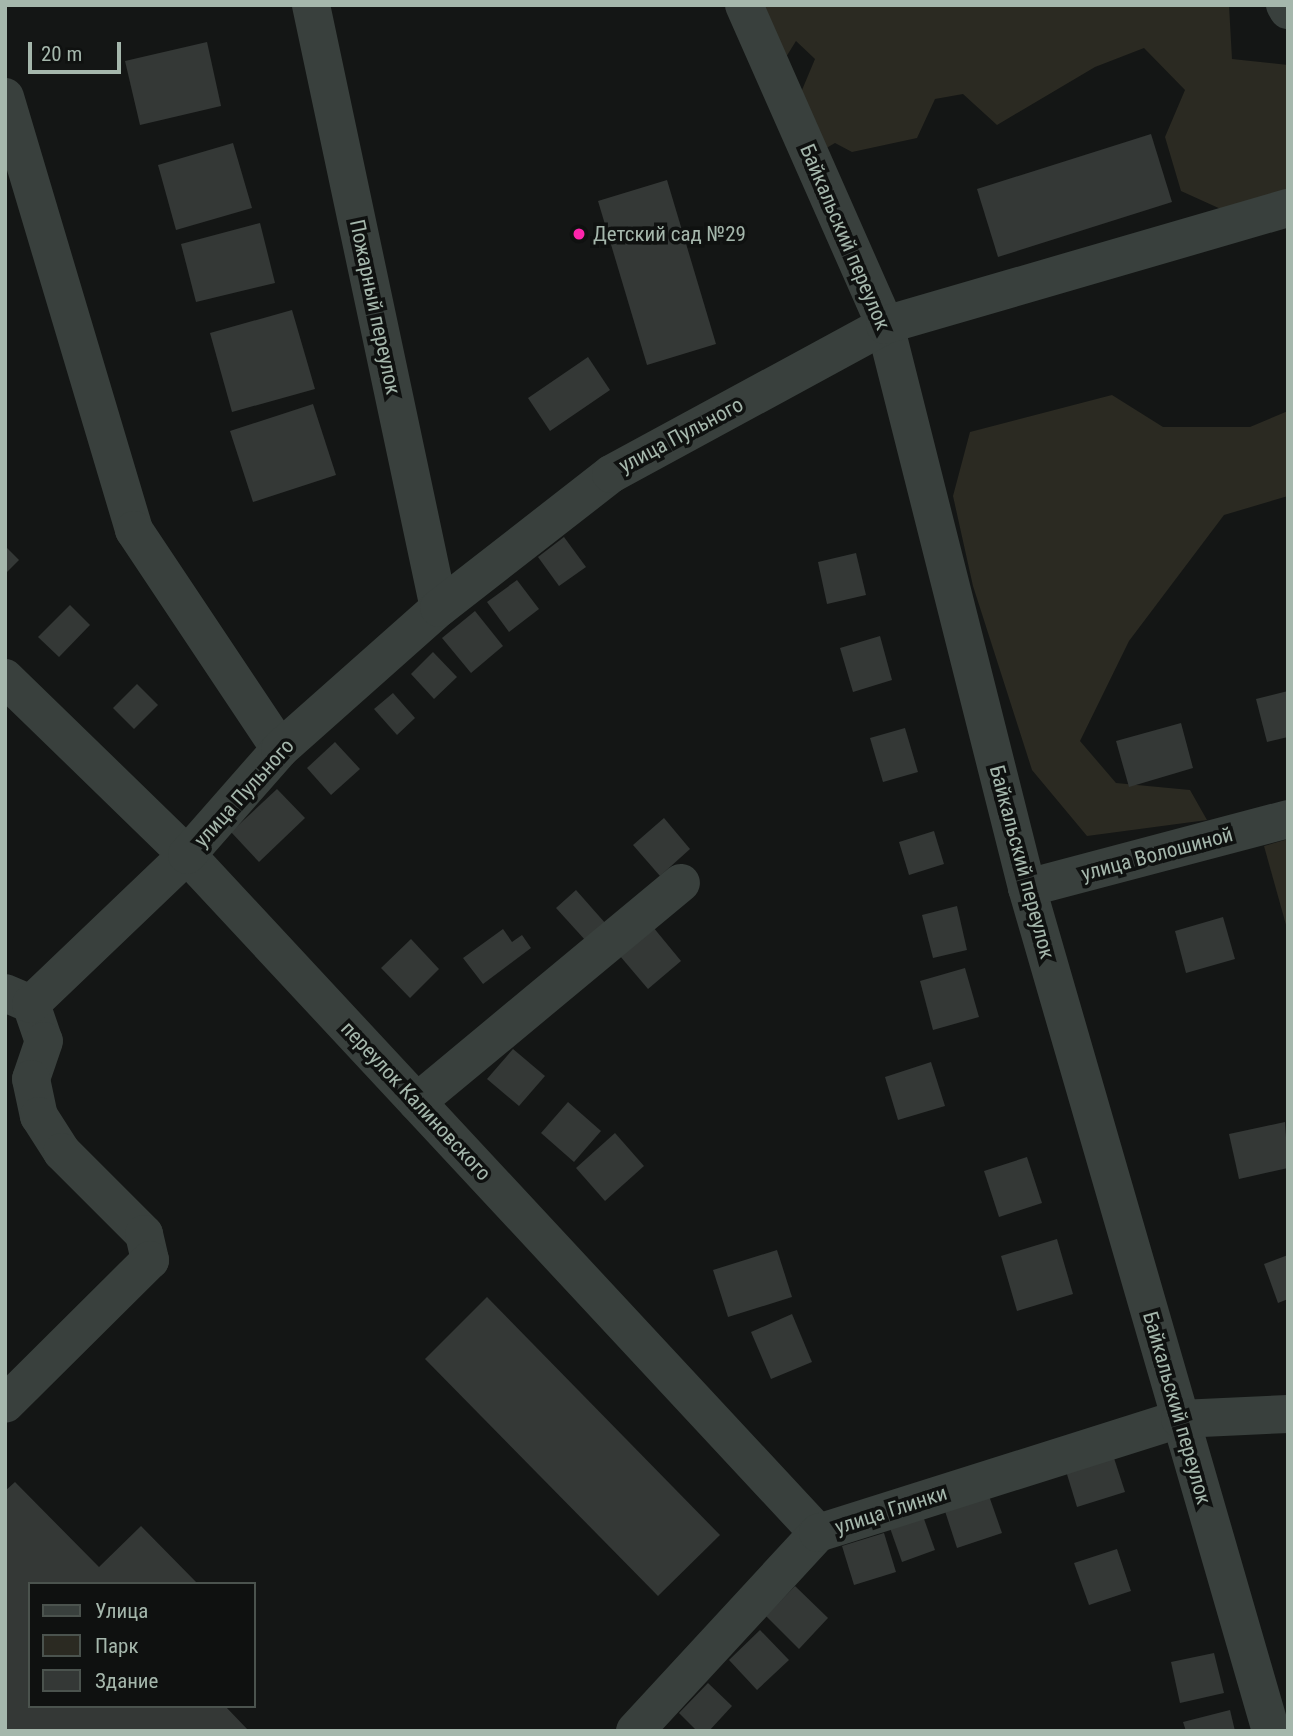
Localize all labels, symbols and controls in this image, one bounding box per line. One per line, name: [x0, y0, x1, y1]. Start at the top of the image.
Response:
scale bar: [32, 28, 124, 72]
text: 20 m: [41, 42, 82, 66]
street label: Байкальский переулок: [794, 140, 896, 334]
street label: Пожарный переулок: [344, 217, 406, 397]
place label: Детский сад №29: [593, 221, 746, 247]
marker: Детский сад №29: [571, 226, 587, 242]
street label: улица Пульного: [615, 392, 747, 478]
street label: улица Пульного: [189, 734, 299, 852]
street label: Байкальский переулок: [984, 762, 1060, 962]
street label: улица Волошиной: [1078, 822, 1236, 886]
street label: переулок Калиновского: [336, 1016, 496, 1186]
street label: Байкальский переулок: [1137, 1309, 1217, 1507]
street label: улица Глинки: [832, 1480, 950, 1540]
legend: [28, 1582, 256, 1708]
text: Улица: [95, 1599, 148, 1623]
text: Парк: [95, 1634, 139, 1658]
text: Здание: [95, 1669, 158, 1693]

